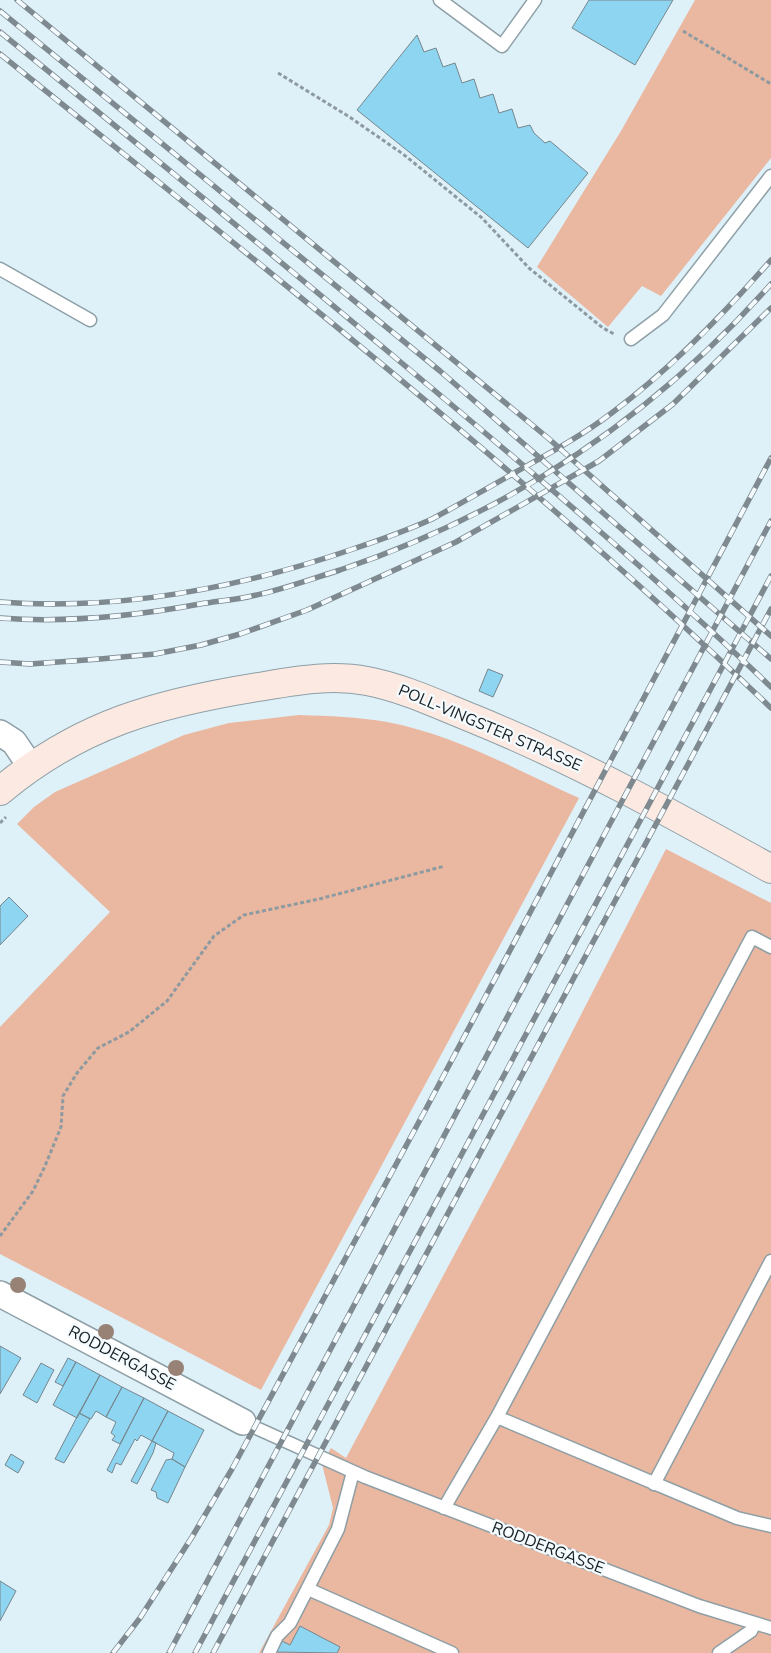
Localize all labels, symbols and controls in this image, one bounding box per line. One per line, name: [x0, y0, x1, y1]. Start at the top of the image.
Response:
street label: POLL-VINGSTER STRASSE: [395, 679, 585, 777]
street label: RODDERGASSE: [64, 1320, 180, 1396]
street label: RODDERGASSE: [489, 1516, 607, 1580]

